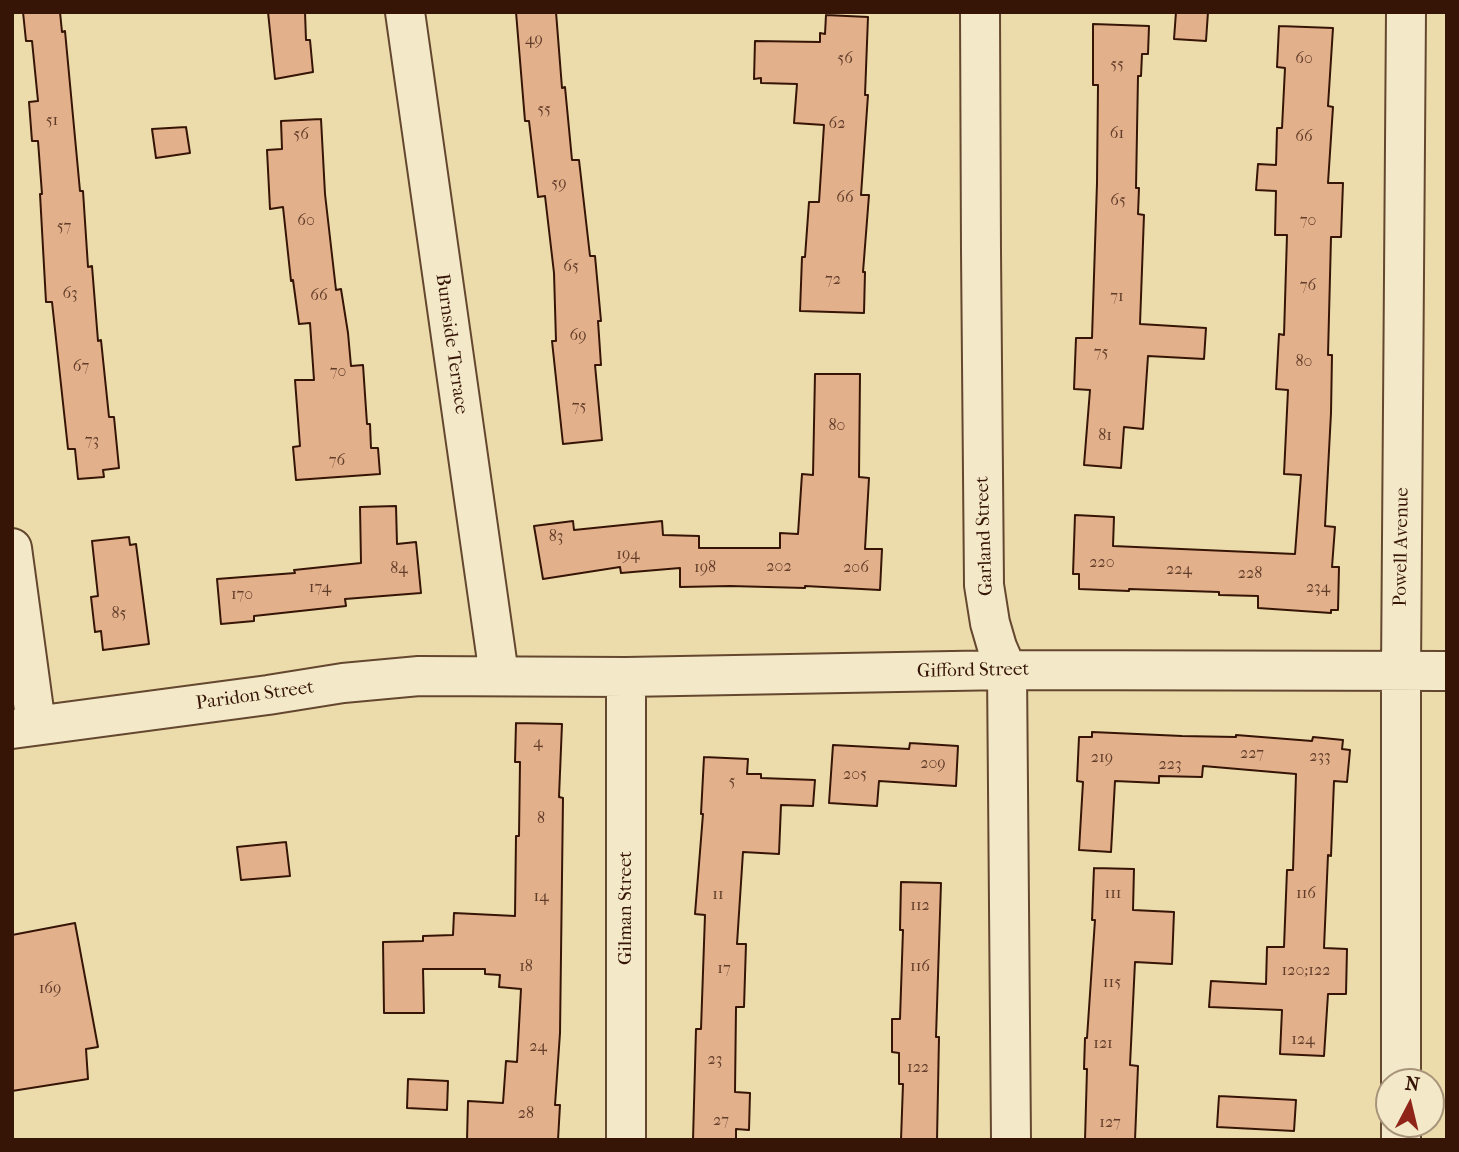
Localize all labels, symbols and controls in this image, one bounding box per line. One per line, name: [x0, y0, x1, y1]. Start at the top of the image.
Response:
house number: 49: [525, 30, 543, 50]
house number: 56: [837, 49, 853, 69]
house number: 60: [1295, 49, 1313, 69]
house number: 55: [1110, 55, 1124, 75]
house number: 55: [537, 100, 551, 120]
house number: 51: [46, 111, 58, 131]
house number: 62: [829, 114, 845, 134]
house number: 61: [1110, 124, 1124, 144]
house number: 56: [293, 125, 309, 145]
house number: 66: [1295, 127, 1313, 147]
house number: 59: [551, 174, 567, 194]
house number: 66: [836, 188, 854, 208]
house number: 65: [1110, 191, 1126, 211]
house number: 60: [297, 211, 315, 231]
house number: 70: [1300, 211, 1316, 231]
house number: 57: [57, 217, 71, 237]
house number: 65: [563, 257, 579, 277]
house number: 72: [825, 270, 841, 290]
street label: Burnside Terrace: [430, 272, 472, 416]
house number: 76: [1300, 276, 1316, 296]
house number: 63: [62, 284, 78, 304]
house number: 66: [310, 286, 328, 306]
house number: 71: [1110, 287, 1124, 307]
house number: 69: [569, 326, 587, 346]
house number: 75: [1094, 343, 1108, 363]
house number: 80: [1296, 352, 1312, 372]
house number: 67: [73, 357, 89, 377]
house number: 70: [330, 362, 346, 382]
house number: 75: [572, 397, 586, 417]
house number: 80: [829, 416, 845, 436]
house number: 81: [1098, 426, 1112, 446]
house number: 73: [85, 431, 99, 451]
house number: 76: [329, 451, 345, 471]
street label: Garland Street: [972, 476, 998, 596]
street label: Powell Avenue: [1390, 487, 1414, 607]
house number: 83: [549, 527, 563, 547]
house number: 194: [616, 545, 640, 565]
house number: 220: [1089, 553, 1115, 573]
house number: 202: [766, 557, 792, 577]
house number: 198: [694, 558, 716, 578]
house number: 206: [843, 558, 869, 578]
house number: 84: [390, 559, 408, 579]
house number: 224: [1166, 560, 1192, 580]
house number: 228: [1238, 564, 1262, 584]
house number: 174: [309, 578, 331, 598]
house number: 234: [1306, 578, 1330, 598]
house number: 170: [231, 585, 253, 605]
house number: 85: [112, 604, 126, 624]
street label: Gifford Street: [917, 659, 1029, 683]
street label: Paridon Street: [195, 676, 315, 716]
house number: 4: [533, 733, 543, 753]
house number: 227: [1240, 744, 1264, 764]
house number: 233: [1309, 747, 1331, 767]
house number: 219: [1091, 748, 1113, 768]
house number: 209: [920, 754, 946, 774]
house number: 223: [1158, 755, 1182, 775]
house number: 205: [843, 765, 867, 785]
house number: 5: [729, 772, 735, 792]
house number: 8: [537, 809, 545, 829]
street label: Gilman Street: [615, 851, 637, 965]
house number: 111: [1104, 884, 1122, 904]
house number: 116: [1296, 884, 1316, 904]
house number: 11: [712, 885, 724, 905]
house number: 14: [533, 887, 549, 907]
house number: 112: [910, 896, 930, 916]
house number: 18: [519, 957, 533, 977]
house number: 116: [910, 957, 930, 977]
house number: 17: [717, 959, 731, 979]
house number: 120;122: [1281, 961, 1331, 981]
house number: 115: [1103, 973, 1121, 993]
house number: 169: [39, 979, 61, 999]
house number: 124: [1291, 1030, 1315, 1050]
house number: 121: [1093, 1034, 1113, 1054]
house number: 24: [529, 1037, 547, 1057]
house number: 23: [708, 1050, 722, 1070]
house number: 122: [907, 1058, 929, 1078]
north arrow: [1375, 1068, 1445, 1138]
text: N: [1404, 1072, 1421, 1096]
house number: 28: [518, 1104, 534, 1124]
house number: 27: [713, 1111, 729, 1131]
house number: 127: [1099, 1113, 1121, 1133]

